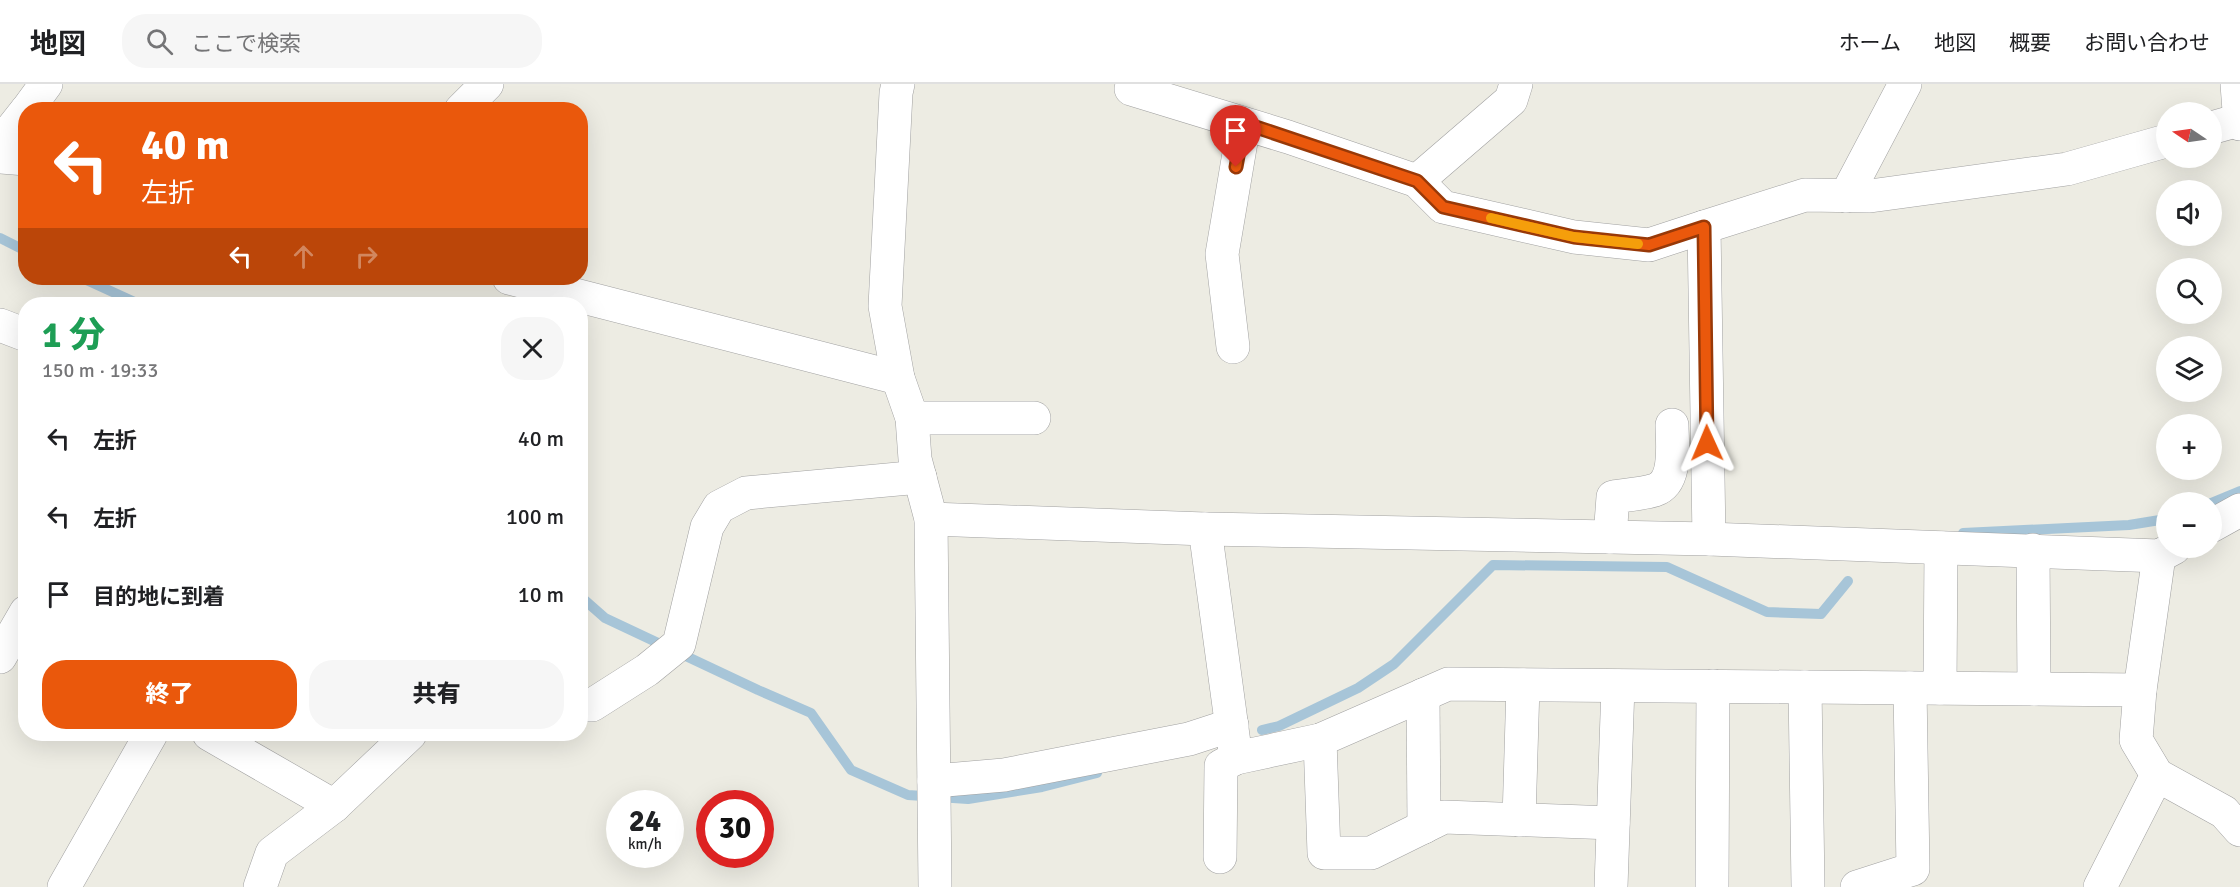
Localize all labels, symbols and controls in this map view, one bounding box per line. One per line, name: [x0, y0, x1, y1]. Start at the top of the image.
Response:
search box: [122, 14, 542, 68]
icon: search: [143, 25, 176, 58]
text: 地図: [30, 27, 86, 61]
text: ここで検索: [191, 30, 301, 57]
text: ホーム: [1839, 30, 1901, 56]
text: 地図: [1934, 30, 1976, 56]
text: 概要: [2009, 30, 2051, 56]
text: お問い合わせ: [2084, 30, 2210, 56]
north arrow: [2156, 102, 2222, 168]
map controls: [2156, 102, 2222, 558]
pin: [1210, 105, 1261, 167]
icon: arrive: [1219, 114, 1252, 147]
text: 40 m: [141, 120, 230, 171]
icon: left: [42, 126, 120, 204]
text: 左折: [141, 177, 195, 210]
button: sound: [2156, 180, 2222, 246]
icon: left: [224, 240, 257, 273]
icon: ahead: [287, 240, 320, 273]
icon: right: [350, 240, 383, 273]
button: search: [2156, 258, 2222, 324]
text: 1 分: [42, 313, 105, 358]
button: close: [501, 317, 564, 380]
button: layers: [2156, 336, 2222, 402]
text: 150 m · 19:33: [42, 358, 158, 383]
position arrow: [1675, 411, 1739, 475]
button: +: [2156, 414, 2222, 480]
icon: left: [42, 422, 75, 455]
text: 40 m: [518, 425, 564, 452]
text: 左折: [93, 427, 137, 454]
button: −: [2156, 492, 2222, 558]
icon: left: [42, 500, 75, 533]
text: 100 m: [506, 503, 564, 530]
text: 左折: [93, 505, 137, 532]
icon: arrive: [42, 578, 75, 611]
text: 10 m: [518, 581, 564, 608]
text: 目的地に到着: [93, 583, 225, 610]
button: 終了: [42, 660, 297, 729]
button: 共有: [309, 660, 564, 729]
speed limit sign: 30: [696, 790, 774, 868]
text: 24: [629, 803, 661, 840]
text: km/h: [628, 835, 662, 853]

